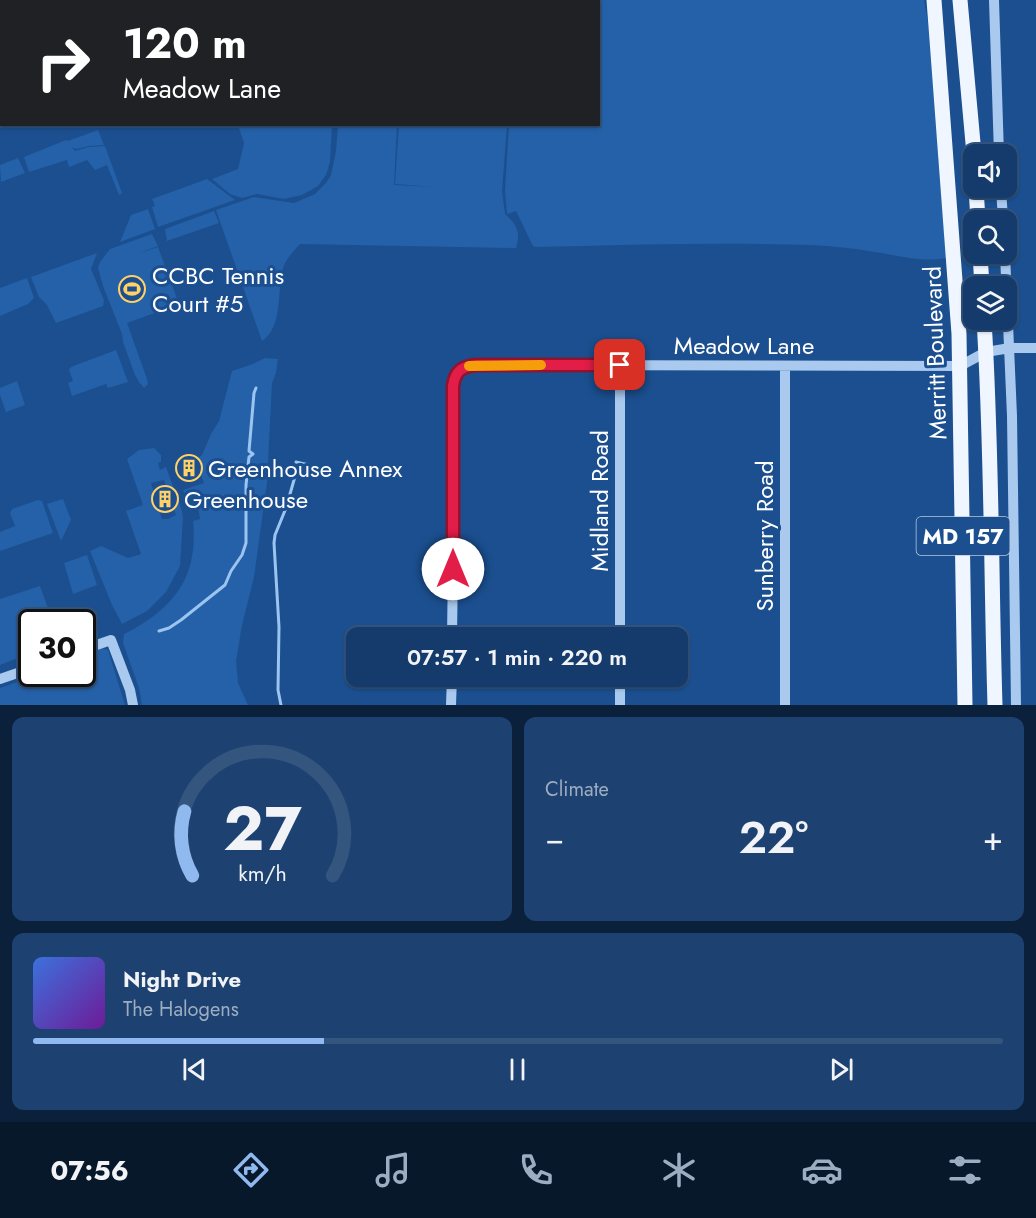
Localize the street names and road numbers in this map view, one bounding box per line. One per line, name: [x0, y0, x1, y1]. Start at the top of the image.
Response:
street label: Merritt Boulevard: [914, 266, 956, 440]
street label: Meadow Lane: [674, 328, 814, 363]
street label: Midland Road: [582, 430, 617, 572]
street label: Sunberry Road: [747, 460, 782, 612]
road number: MD 157: [916, 517, 1010, 555]

